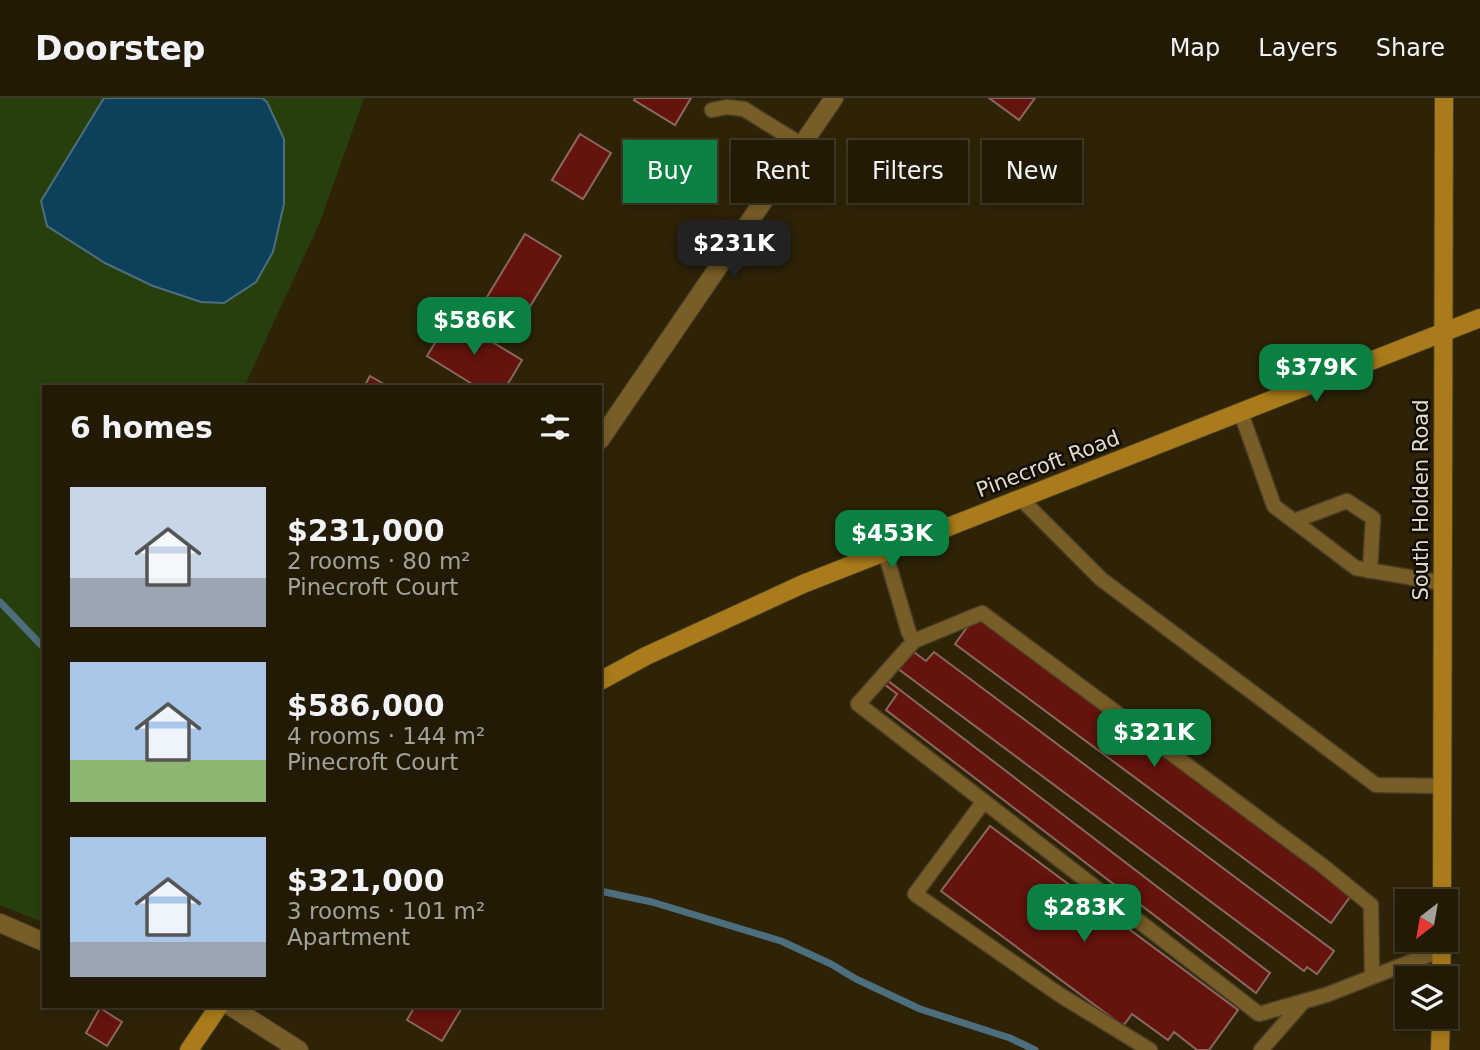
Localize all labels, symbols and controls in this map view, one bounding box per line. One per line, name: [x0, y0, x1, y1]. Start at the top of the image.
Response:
text: Doorstep: [35, 29, 205, 68]
text: Map: [1170, 34, 1220, 62]
text: Layers: [1258, 34, 1338, 62]
text: Share: [1376, 34, 1445, 62]
chip: Buy: [623, 140, 717, 203]
chip: Rent: [731, 140, 834, 203]
chip: Filters: [848, 140, 968, 203]
chip: New: [982, 140, 1082, 203]
pin: $231K: [685, 220, 783, 280]
text: $231K: [693, 230, 775, 256]
pin: $586K: [425, 298, 523, 357]
text: $586K: [433, 307, 515, 333]
pin: $379K: [1267, 344, 1365, 404]
text: $379K: [1275, 354, 1357, 380]
street label: South Holden Road: [1409, 399, 1433, 601]
icon: filters: [536, 408, 574, 446]
text: 6 homes: [70, 410, 213, 445]
street label: Pinecroft Road: [973, 426, 1123, 502]
pin: $453K: [843, 510, 941, 570]
text: $231,000: [287, 513, 445, 548]
icon: home: [126, 515, 210, 599]
text: $453K: [851, 520, 933, 546]
text: 2 rooms · 80 m²: [287, 548, 471, 574]
text: Pinecroft Court: [287, 574, 458, 600]
text: $586,000: [287, 688, 445, 723]
icon: home: [126, 690, 210, 774]
pin: $321K: [1105, 710, 1203, 769]
text: $321K: [1113, 719, 1195, 745]
text: 4 rooms · 144 m²: [287, 723, 485, 749]
text: Pinecroft Court: [287, 749, 458, 775]
text: $321,000: [287, 863, 445, 898]
icon: home: [126, 865, 210, 949]
pin: $283K: [1035, 884, 1133, 944]
north arrow: [1395, 889, 1458, 952]
map controls: [1395, 889, 1458, 1029]
text: $283K: [1043, 894, 1125, 920]
text: 3 rooms · 101 m²: [287, 898, 485, 924]
text: Apartment: [287, 924, 410, 950]
button: layers: [1395, 966, 1458, 1029]

